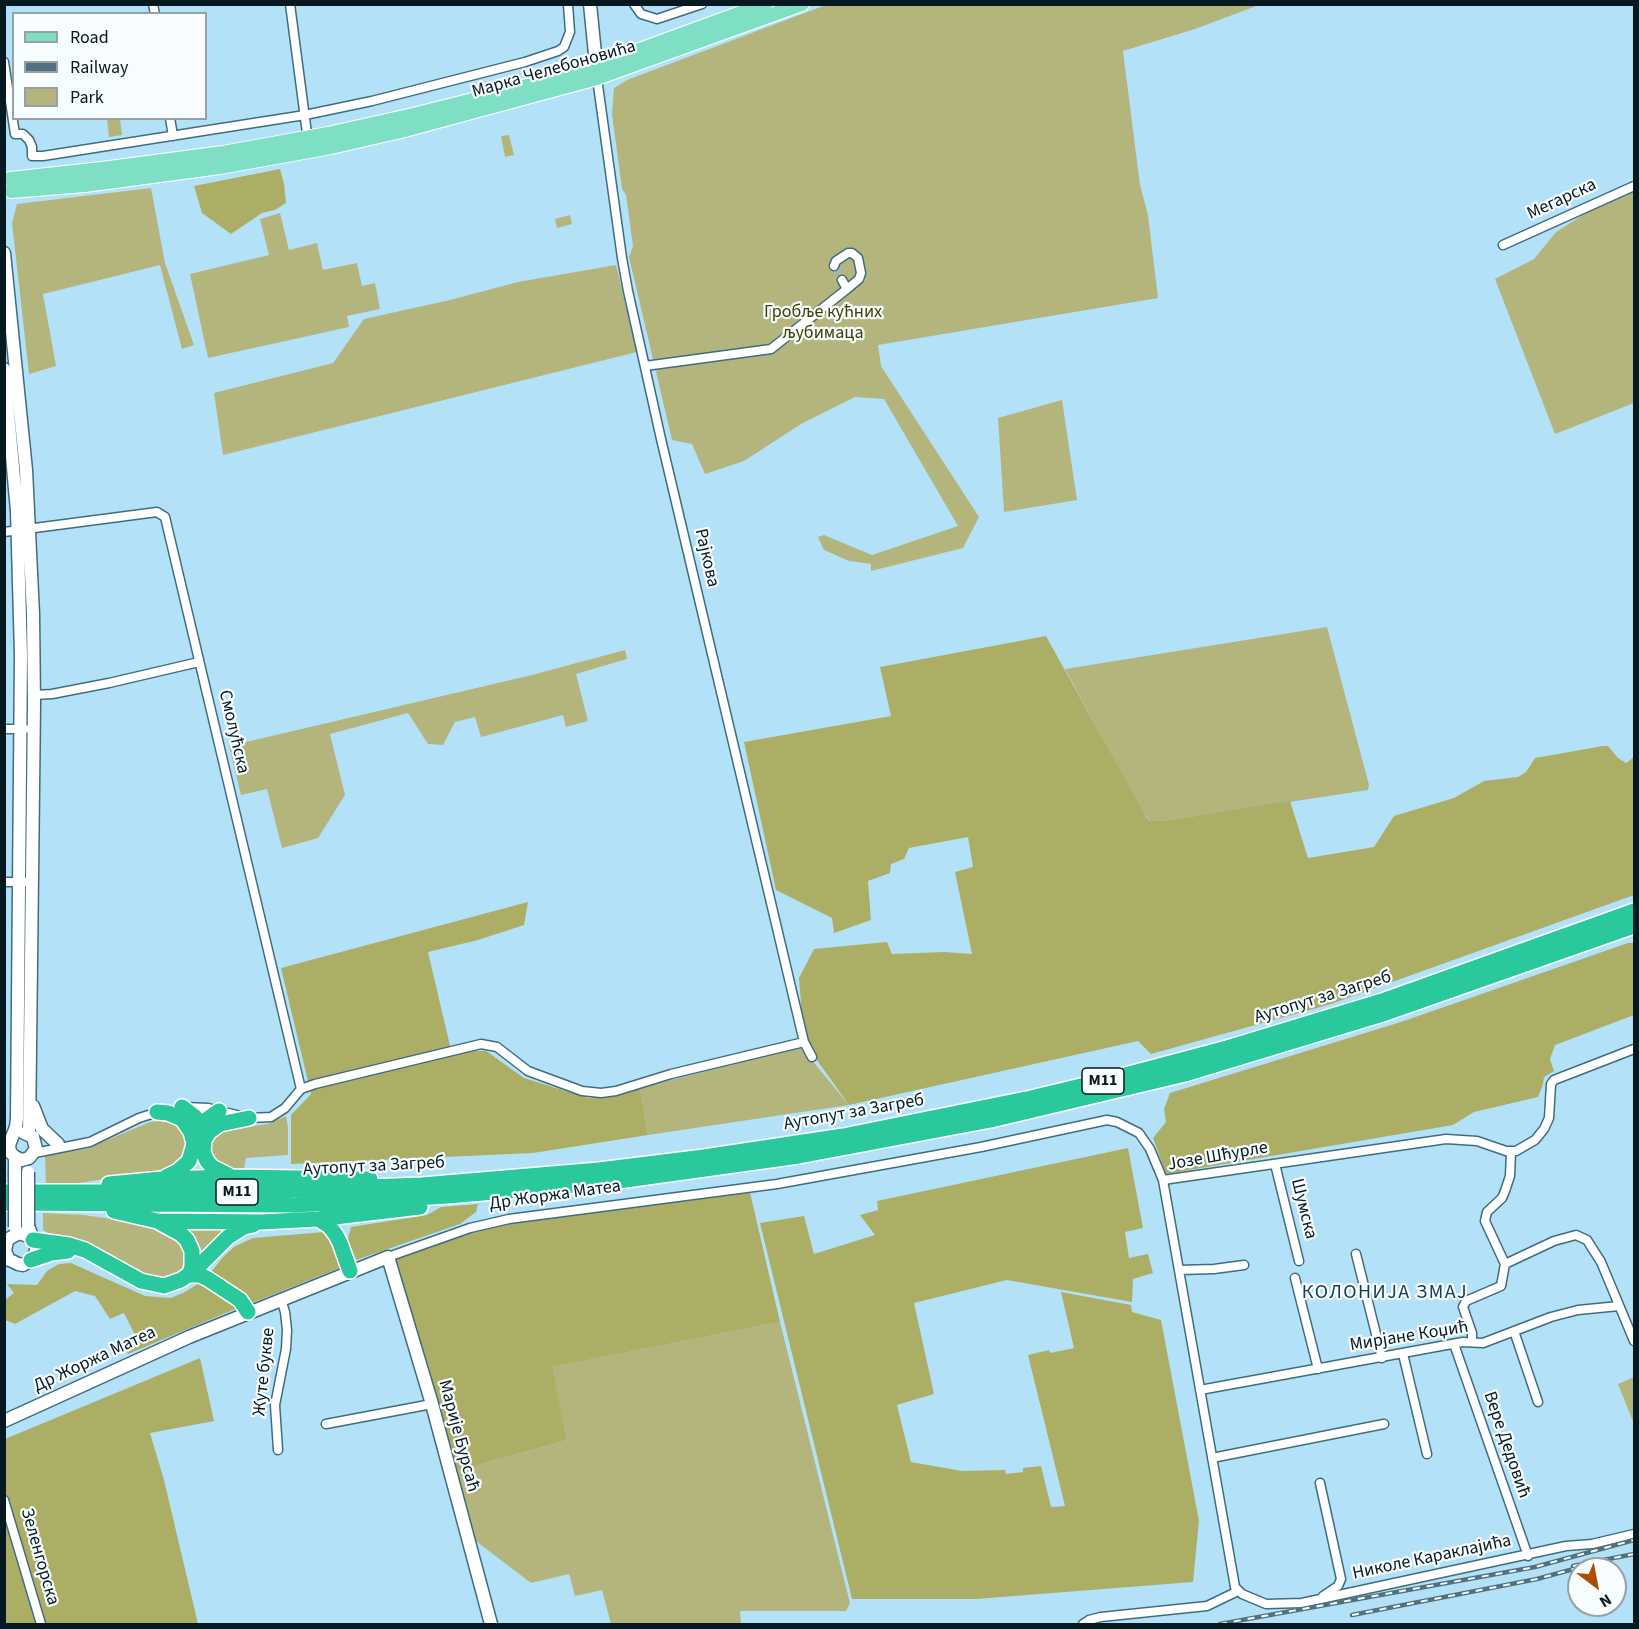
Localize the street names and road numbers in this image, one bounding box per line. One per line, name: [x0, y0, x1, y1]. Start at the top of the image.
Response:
street label: Марка Челебоновића: [470, 36, 638, 104]
street label: Мегарска: [1524, 175, 1600, 225]
street label: Рајкова: [689, 527, 723, 589]
street label: Смолућска: [213, 688, 253, 776]
street label: Аутопут за Загреб: [1252, 967, 1394, 1029]
road number: M11: [1082, 1068, 1124, 1094]
street label: Аутопут за Загреб: [782, 1090, 926, 1136]
street label: Јозе Шћурле: [1166, 1138, 1270, 1176]
street label: Аутопут за Загреб: [303, 1152, 445, 1182]
street label: Др Жоржа Матеа: [488, 1176, 622, 1216]
street label: Шумска: [1285, 1177, 1321, 1241]
road number: M11: [216, 1179, 258, 1205]
street label: Мирјане Коџић: [1348, 1317, 1470, 1357]
street label: Др Жоржа Матеа: [30, 1322, 160, 1398]
street label: Жуте букве: [250, 1327, 280, 1417]
street label: Марије Бурсаћ: [433, 1378, 483, 1494]
street label: Вере Дедовић: [1478, 1389, 1534, 1501]
street label: Зеленгорска: [15, 1506, 63, 1608]
street label: Николе Караклајића: [1351, 1531, 1513, 1585]

